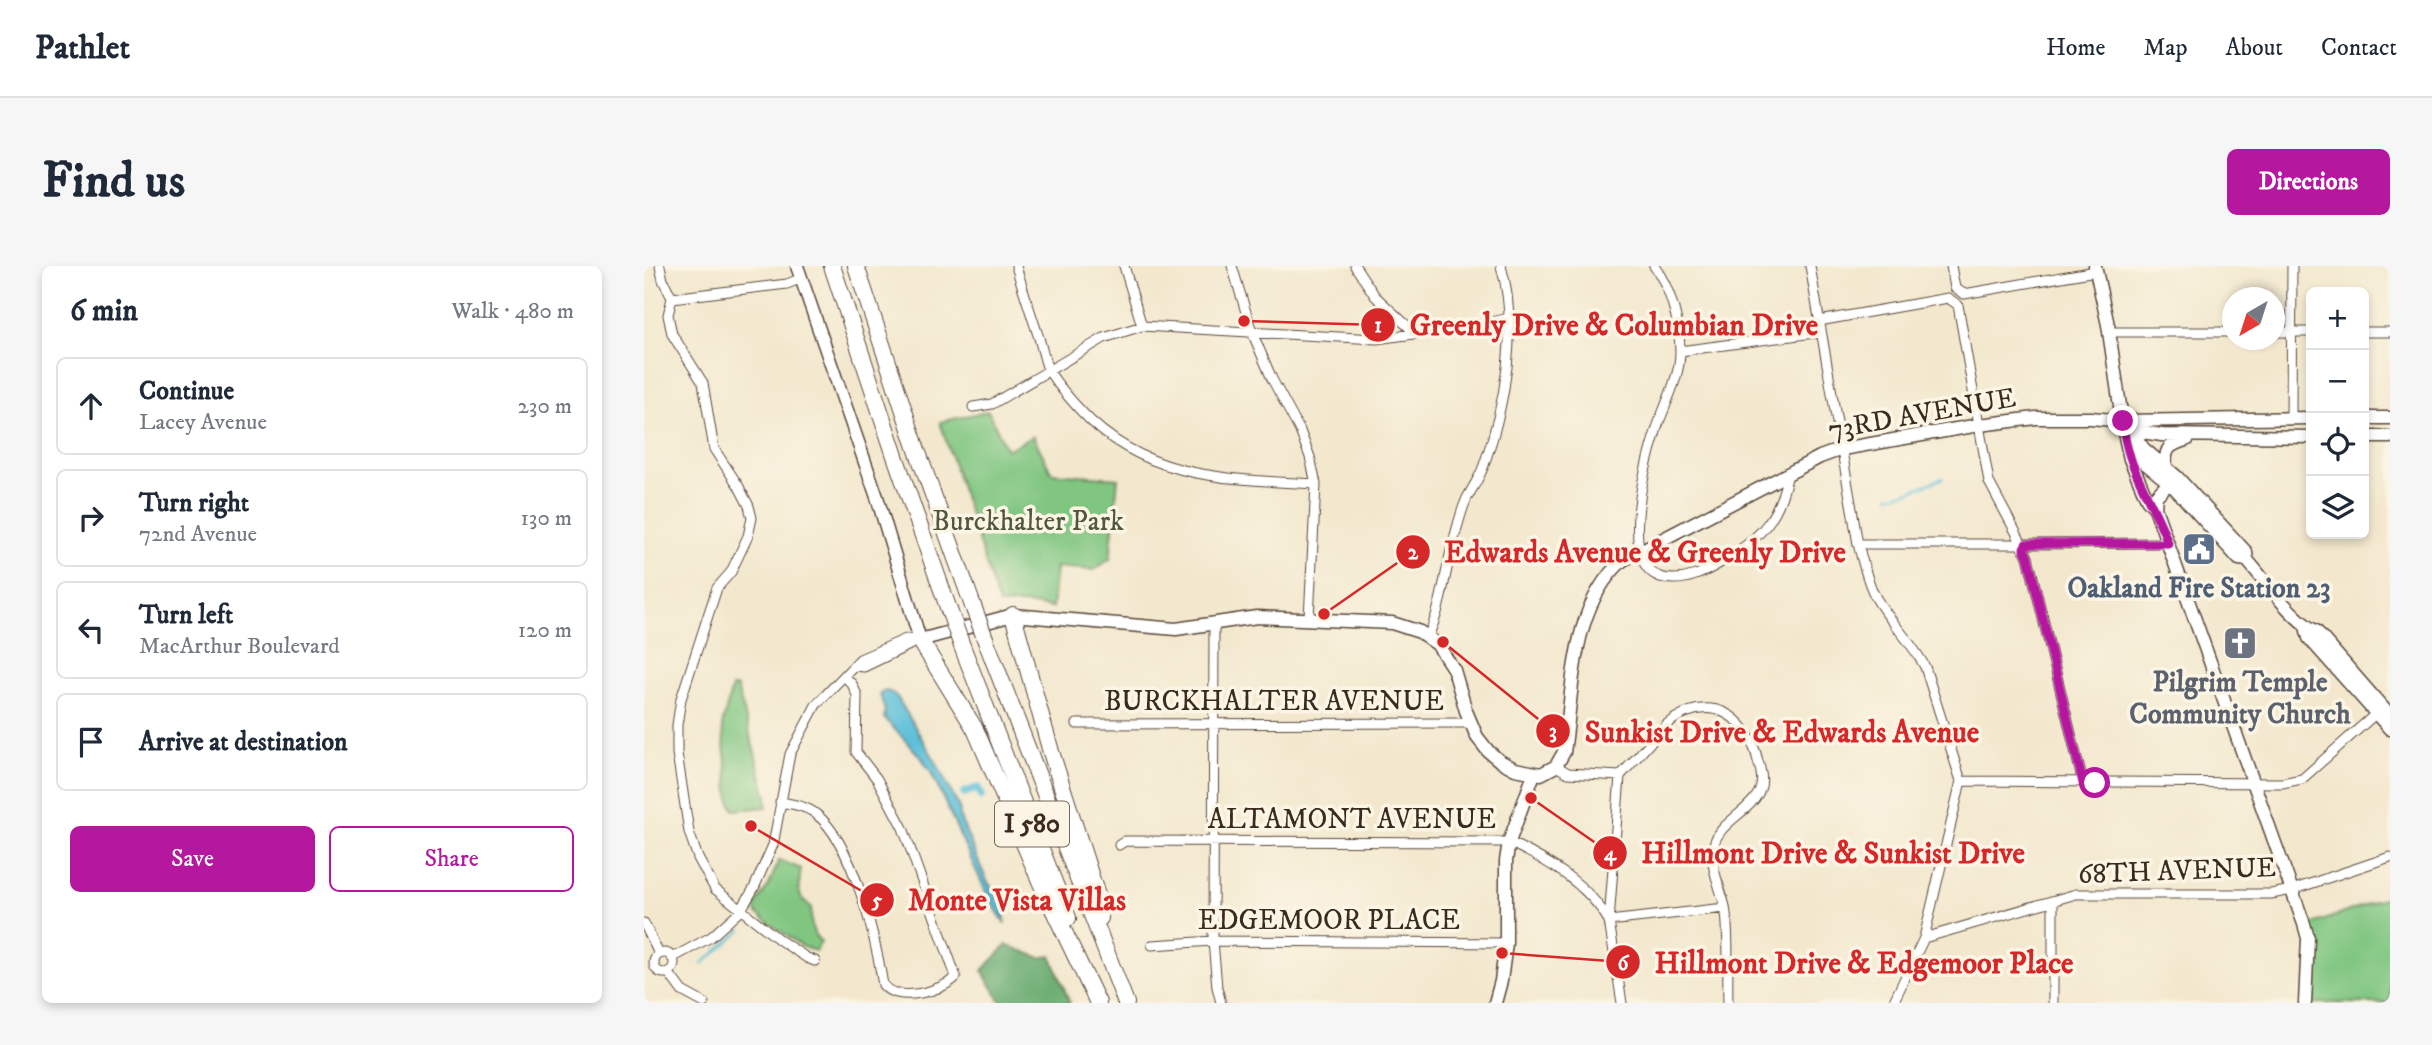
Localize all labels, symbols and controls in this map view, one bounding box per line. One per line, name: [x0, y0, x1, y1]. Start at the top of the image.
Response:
text: Pathlet: [35, 28, 130, 69]
text: Home: [2046, 33, 2105, 63]
text: Map: [2143, 33, 2188, 63]
text: About: [2226, 33, 2283, 63]
text: Contact: [2321, 33, 2397, 63]
button: Directions: [2227, 149, 2390, 215]
text: Find us: [42, 151, 185, 213]
north arrow: [2222, 287, 2285, 350]
map controls: [2306, 287, 2369, 539]
button: +: [2306, 287, 2369, 350]
text: 6 min: [70, 293, 138, 330]
text: Walk · 480 m: [451, 297, 574, 326]
callout: Greenly Drive & Columbian Drive: [1360, 299, 1832, 350]
text: Greenly Drive & Columbian Drive: [1410, 308, 1819, 345]
text: 1: [1374, 313, 1382, 339]
button: −: [2306, 350, 2369, 413]
text: Continue: [139, 375, 234, 408]
street label: 73RD AVENUE: [1826, 380, 2018, 448]
icon: ahead: [72, 387, 110, 425]
text: 230 m: [518, 392, 572, 421]
route end: [2107, 405, 2138, 436]
text: Lacey Avenue: [139, 408, 267, 437]
button: locate: [2306, 413, 2369, 476]
button: layers: [2306, 476, 2369, 539]
text: Turn right: [139, 487, 249, 520]
icon: right: [72, 499, 110, 537]
text: 130 m: [520, 504, 572, 533]
park label: Burckhalter Park: [932, 504, 1124, 539]
text: 72nd Avenue: [139, 520, 257, 549]
callout: Edwards Avenue & Greenly Drive: [1396, 526, 1860, 577]
public building icon: Oakland Fire Station 23: [2180, 530, 2218, 568]
text: Edwards Avenue & Greenly Drive: [1444, 535, 1846, 572]
text: 2: [1408, 540, 1419, 566]
place label: Oakland Fire Station 23: [2067, 571, 2331, 606]
text: Turn left: [139, 599, 233, 632]
icon: left: [72, 611, 110, 649]
text: 120 m: [518, 616, 572, 645]
church icon: Pilgrim Temple Community Church: [2221, 624, 2259, 662]
text: MacArthur Boulevard: [139, 632, 340, 661]
place label: Pilgrim Temple Community Church: [2129, 665, 2351, 732]
street label: BURCKHALTER AVENUE: [1104, 684, 1444, 719]
callout: Sunkist Drive & Edwards Avenue: [1535, 706, 1993, 757]
text: Sunkist Drive & Edwards Avenue: [1585, 715, 1980, 752]
text: 3: [1549, 719, 1557, 745]
icon: arrive: [72, 723, 110, 761]
text: Arrive at destination: [139, 726, 348, 759]
route start: [2079, 767, 2110, 798]
road number: I 580: [995, 802, 1069, 846]
street label: ALTAMONT AVENUE: [1208, 802, 1496, 837]
button: Save: [70, 826, 315, 892]
button: Share: [329, 826, 574, 892]
callout: Hillmont Drive & Sunkist Drive: [1592, 827, 2039, 878]
text: Hillmont Drive & Sunkist Drive: [1641, 836, 2025, 873]
text: 4: [1604, 841, 1617, 867]
street label: 68TH AVENUE: [2077, 850, 2277, 892]
callout: Monte Vista Villas: [859, 874, 1140, 925]
text: Monte Vista Villas: [908, 883, 1126, 920]
text: 5: [871, 888, 883, 914]
street label: EDGEMOOR PLACE: [1198, 903, 1460, 938]
callout: Hillmont Drive & Edgemoor Place: [1606, 937, 2088, 988]
text: Hillmont Drive & Edgemoor Place: [1654, 946, 2074, 983]
text: 6: [1618, 951, 1630, 977]

